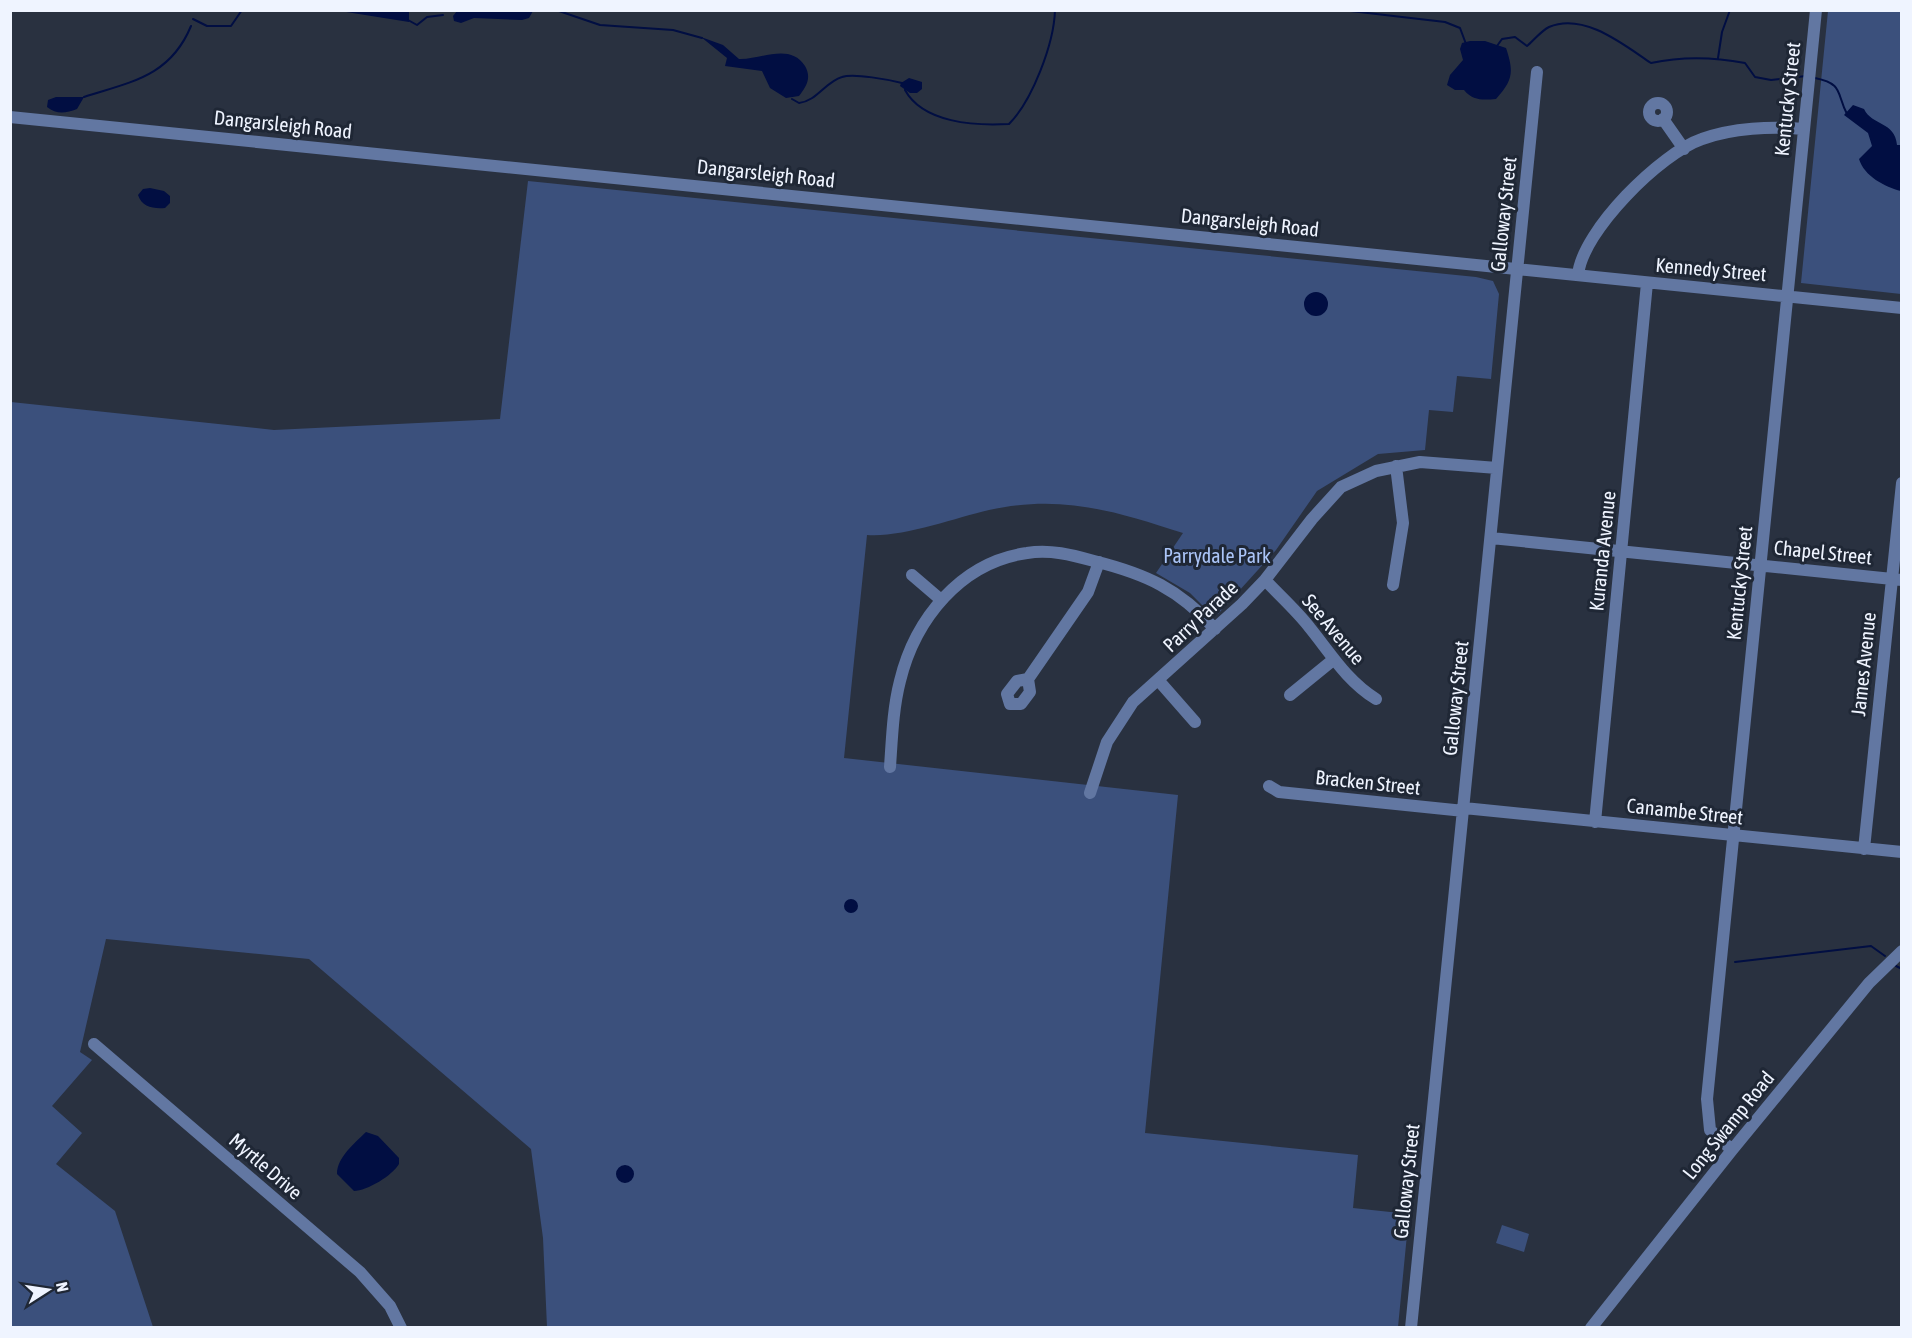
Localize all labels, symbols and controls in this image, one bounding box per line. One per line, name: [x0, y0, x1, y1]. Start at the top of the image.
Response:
street label: Kentucky Street: [1770, 41, 1804, 157]
street label: Dangarsleigh Road: [213, 105, 353, 143]
street label: Dangarsleigh Road: [696, 154, 836, 192]
street label: Galloway Street: [1486, 155, 1520, 273]
street label: Dangarsleigh Road: [1180, 203, 1320, 241]
street label: Kennedy Street: [1655, 253, 1768, 285]
street label: Kuranda Avenue: [1584, 490, 1620, 612]
street label: Kentucky Street: [1722, 525, 1756, 641]
street label: Chapel Street: [1773, 535, 1873, 569]
park label: Parrydale Park: [1163, 544, 1271, 567]
street label: Parry Parade: [1158, 576, 1242, 656]
street label: See Avenue: [1298, 589, 1370, 669]
street label: James Avenue: [1846, 611, 1880, 717]
street label: Galloway Street: [1438, 639, 1472, 757]
street label: Bracken Street: [1314, 765, 1422, 799]
street label: Canambe Street: [1626, 793, 1745, 829]
street label: Long Swamp Road: [1677, 1066, 1779, 1184]
street label: Galloway Street: [1389, 1122, 1423, 1240]
street label: Myrtle Drive: [225, 1128, 307, 1204]
north arrow: [18, 1260, 78, 1320]
text: N: [53, 1280, 72, 1293]

